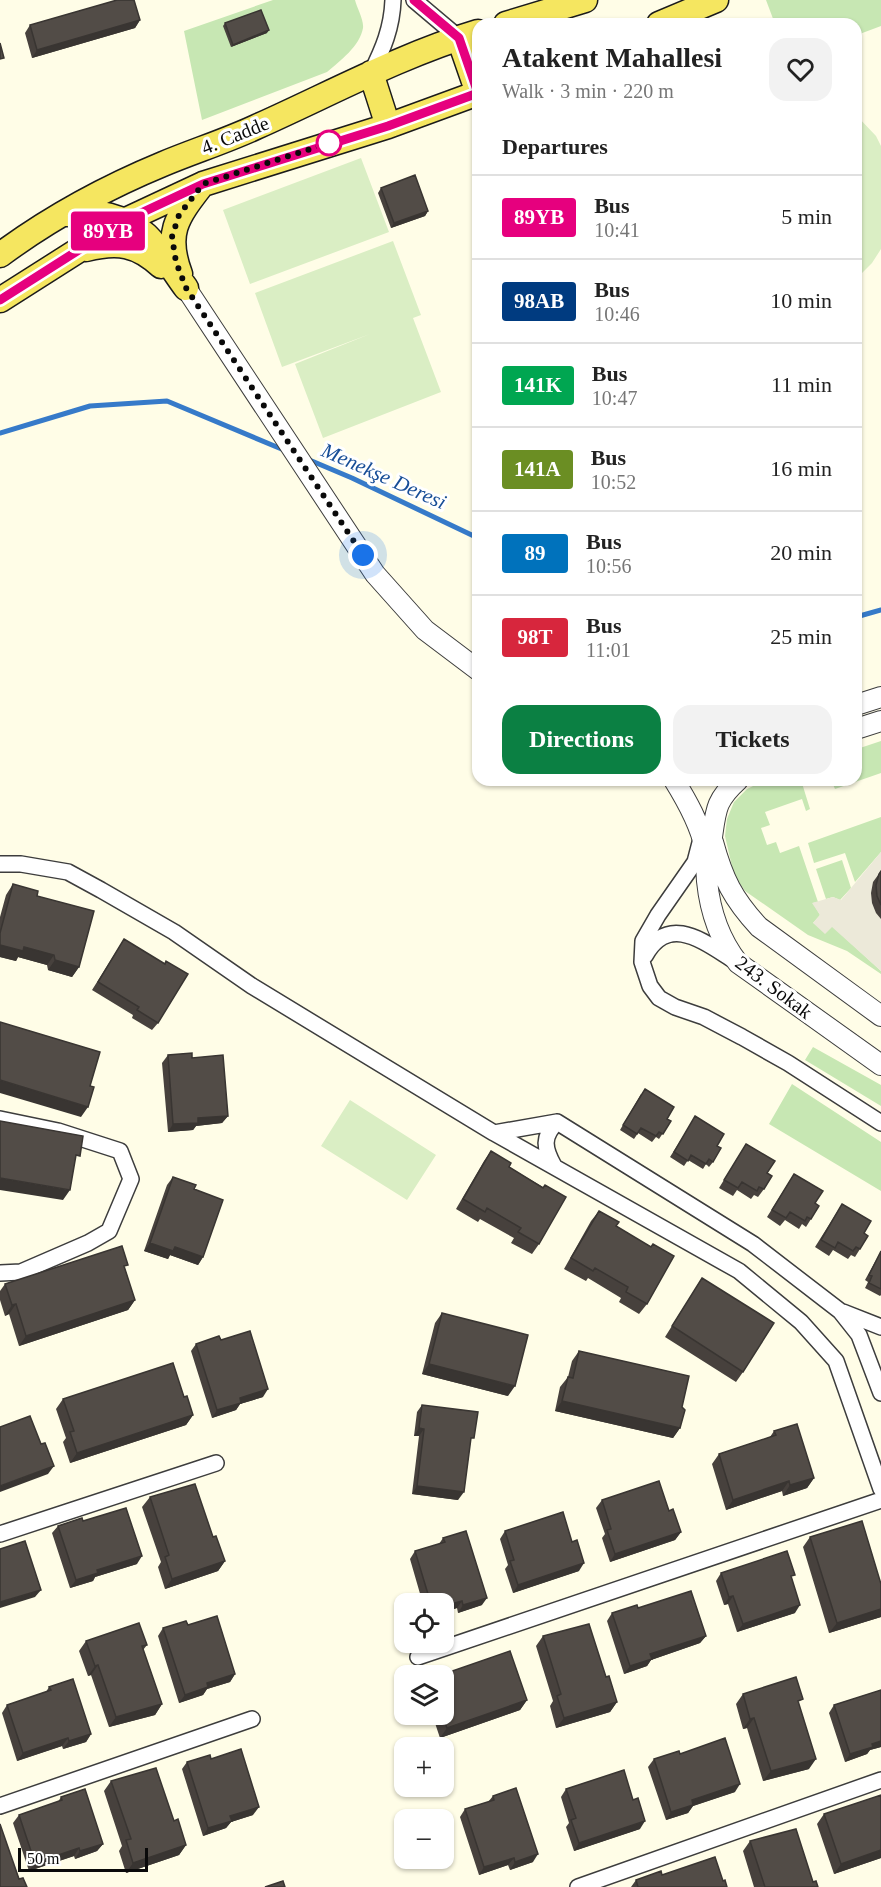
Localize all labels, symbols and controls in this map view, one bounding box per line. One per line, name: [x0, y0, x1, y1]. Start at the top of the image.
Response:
button: heart: [769, 38, 832, 101]
text: Atakent Mahallesi: [502, 42, 722, 73]
text: Walk · 3 min · 220 m: [502, 80, 674, 102]
street label: 4. Cadde: [198, 111, 272, 159]
unlabelled marker: [316, 130, 342, 156]
text: Departures: [502, 134, 608, 159]
text: Bus: [594, 193, 630, 218]
text: 5 min: [781, 204, 832, 229]
text: 89YB: [514, 205, 564, 229]
line badge: 89YB: [66, 212, 150, 250]
text: 89YB: [83, 219, 133, 243]
text: 10:41: [594, 219, 640, 241]
text: Bus: [594, 277, 630, 302]
text: 10 min: [770, 288, 832, 313]
text: 98AB: [514, 289, 564, 313]
text: 10:46: [594, 303, 640, 325]
text: Bus: [592, 361, 627, 386]
text: 11 min: [771, 372, 832, 397]
text: 141K: [514, 373, 562, 397]
text: 10:47: [592, 387, 637, 409]
water label: Menekşe Deresi: [317, 437, 450, 514]
text: Bus: [591, 445, 626, 470]
text: 16 min: [770, 456, 832, 481]
text: 141A: [514, 457, 561, 481]
text: 10:52: [591, 471, 636, 493]
text: Bus: [586, 529, 621, 554]
your location: [348, 540, 378, 570]
text: 20 min: [770, 540, 832, 565]
text: 89: [525, 541, 546, 565]
text: 10:56: [586, 555, 632, 577]
text: Bus: [586, 613, 621, 638]
text: 25 min: [770, 624, 832, 649]
text: 98T: [517, 625, 553, 649]
text: 11:01: [586, 639, 631, 661]
button: Directions: [502, 705, 661, 774]
button: Tickets: [673, 705, 832, 774]
street label: 243. Sokak: [731, 951, 817, 1023]
map controls: [394, 1593, 454, 1869]
button: locate: [394, 1593, 454, 1653]
button: layers: [394, 1665, 454, 1725]
button: +: [394, 1737, 454, 1797]
button: −: [394, 1809, 454, 1869]
scale bar: [18, 1845, 148, 1872]
text: 50 m: [27, 1850, 59, 1867]

